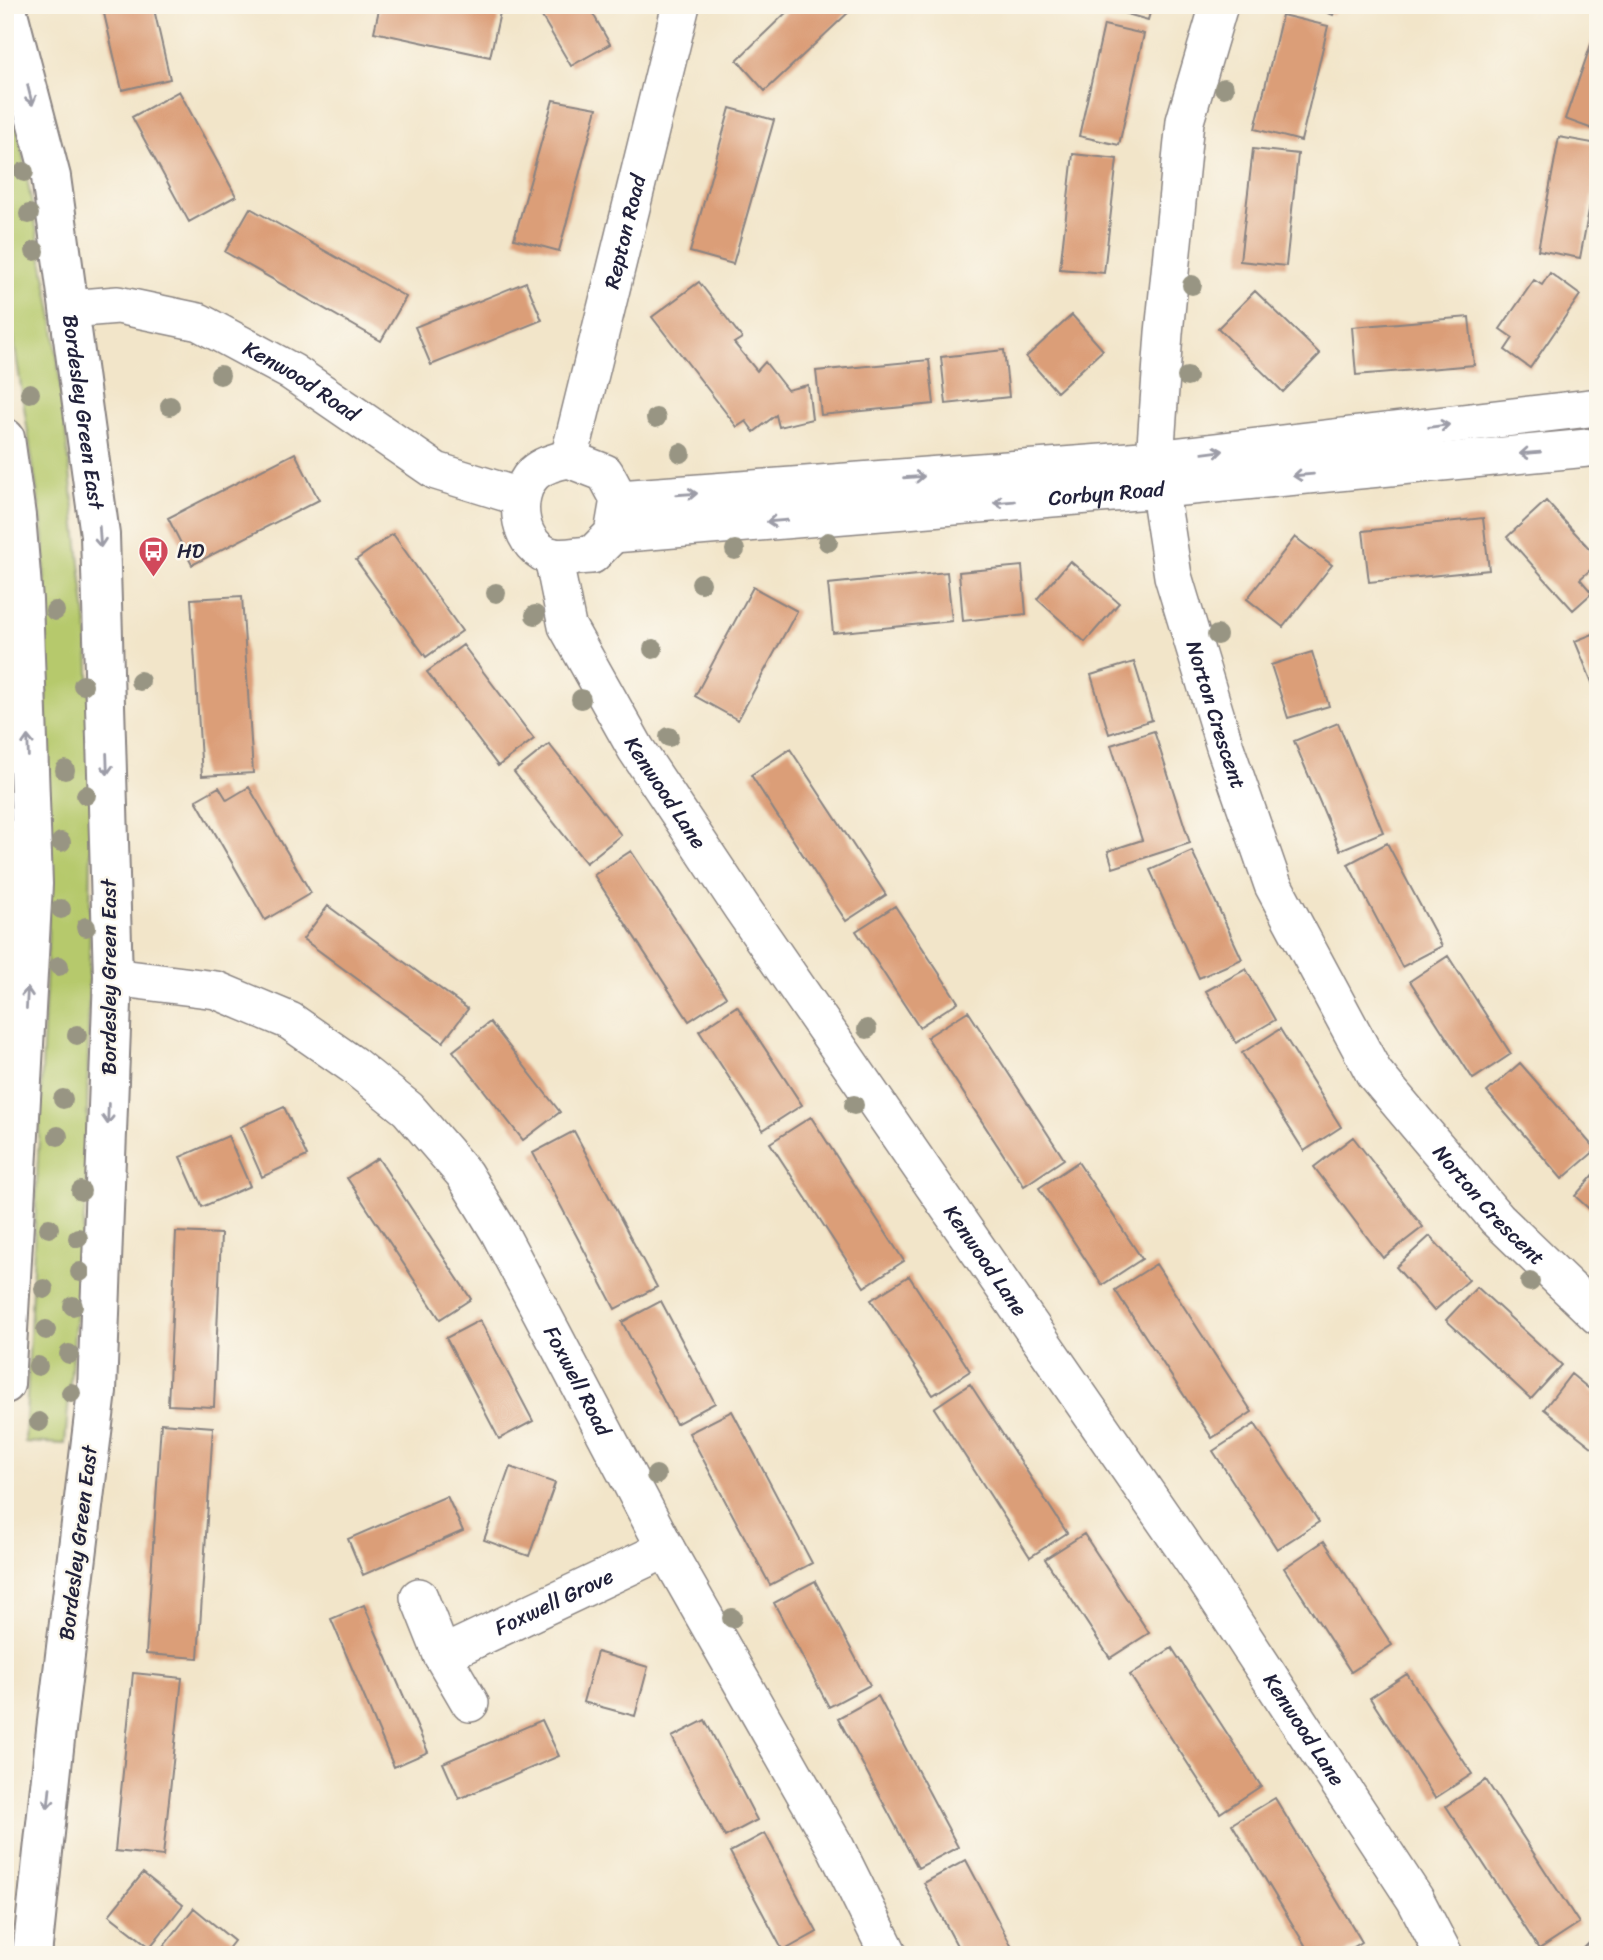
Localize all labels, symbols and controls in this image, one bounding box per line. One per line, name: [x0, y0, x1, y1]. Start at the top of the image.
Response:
one-way arrow: [24, 83, 37, 106]
street label: Repton Road: [593, 169, 658, 293]
street label: Bordesley Green East: [51, 312, 115, 513]
street label: Kenwood Road: [236, 330, 369, 433]
one-way arrow: [1428, 419, 1450, 432]
one-way arrow: [1202, 446, 1224, 459]
one-way arrow: [1519, 447, 1542, 460]
one-way arrow: [1293, 469, 1315, 482]
one-way arrow: [902, 470, 924, 483]
street label: Corbyn Road: [1047, 470, 1168, 517]
one-way arrow: [675, 487, 697, 500]
one-way arrow: [993, 496, 1015, 509]
one-way arrow: [766, 515, 789, 528]
one-way arrow: [94, 525, 107, 548]
place label: HD: [177, 532, 205, 570]
bus stop icon: HD: [137, 534, 171, 578]
street label: Norton Crescent: [1175, 636, 1257, 794]
street label: Kenwood Lane: [613, 729, 717, 857]
one-way arrow: [22, 735, 35, 758]
one-way arrow: [101, 752, 114, 775]
street label: Bordesley Green East: [90, 878, 128, 1075]
one-way arrow: [21, 987, 34, 1009]
one-way arrow: [101, 1102, 114, 1125]
street label: Norton Crescent: [1423, 1136, 1554, 1275]
street label: Kenwood Lane: [933, 1197, 1038, 1325]
street label: Foxwell Road: [533, 1319, 623, 1445]
street label: Bordesley Green East: [47, 1442, 109, 1643]
street label: Foxwell Grove: [488, 1557, 620, 1647]
street label: Kenwood Lane: [1253, 1665, 1355, 1794]
one-way arrow: [42, 1786, 55, 1809]

